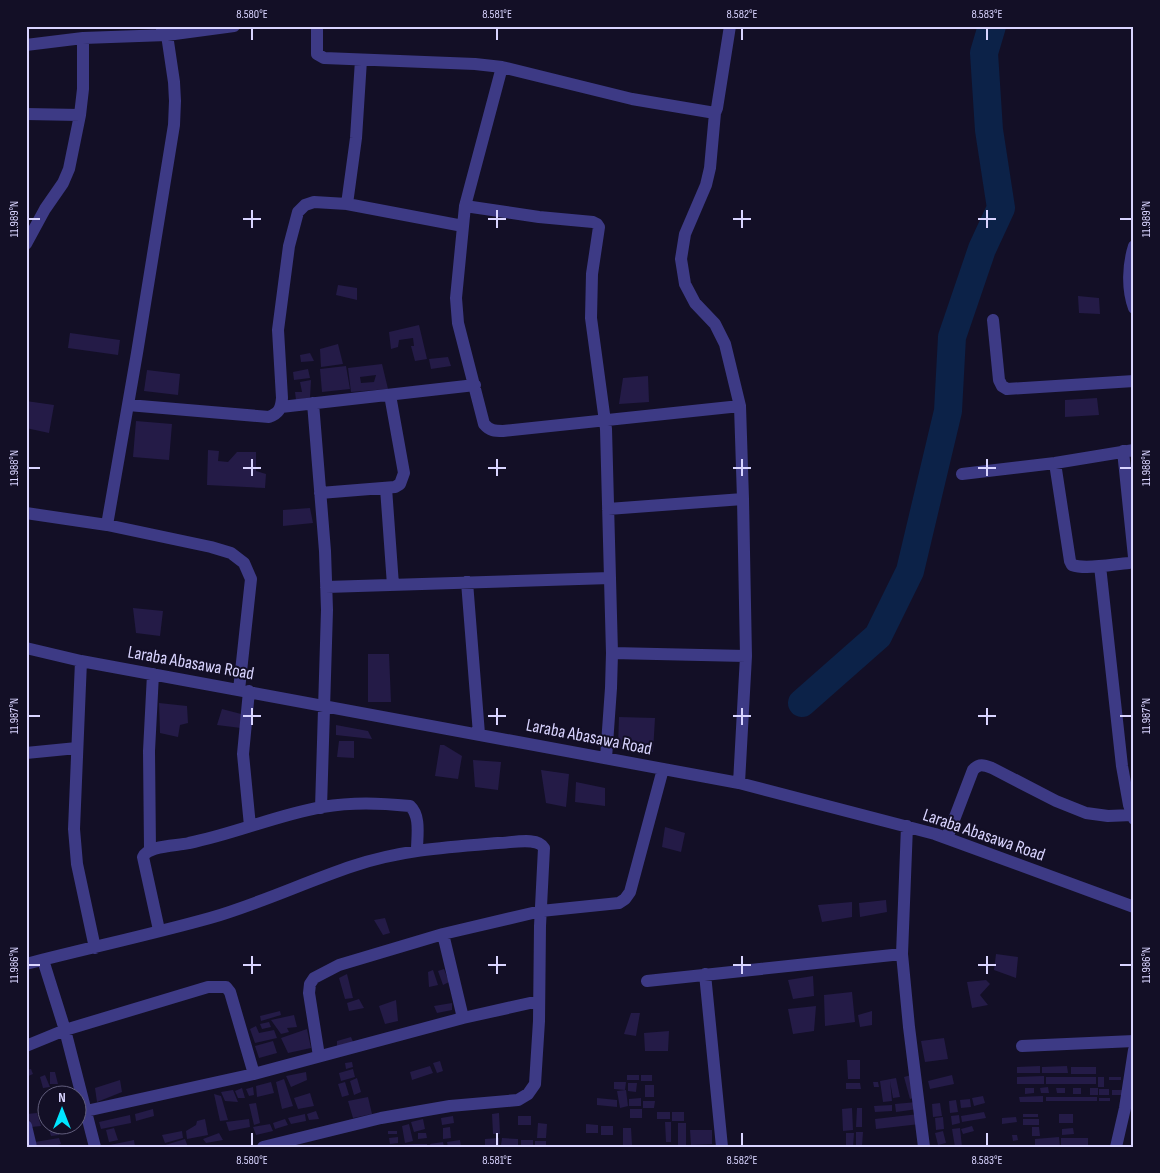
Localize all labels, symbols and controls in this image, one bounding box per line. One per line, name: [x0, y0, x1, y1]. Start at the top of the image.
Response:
text: 8.580°E: [236, 7, 268, 22]
text: 8.581°E: [482, 7, 512, 22]
text: 8.582°E: [726, 7, 758, 22]
text: 8.583°E: [971, 7, 1003, 22]
text: 11.989°N: [7, 201, 22, 237]
text: 11.989°N: [1139, 201, 1154, 237]
text: 11.988°N: [7, 450, 22, 486]
text: 11.988°N: [1139, 450, 1154, 486]
street label: Laraba Abasawa Road: [126, 642, 256, 684]
text: 11.987°N: [7, 698, 22, 734]
text: 11.987°N: [1139, 698, 1154, 734]
street label: Laraba Abasawa Road: [524, 714, 654, 760]
street label: Laraba Abasawa Road: [920, 804, 1048, 866]
text: 11.986°N: [7, 947, 22, 983]
text: 11.986°N: [1139, 947, 1154, 983]
north arrow: [38, 1086, 88, 1136]
text: N: [58, 1089, 66, 1106]
text: 8.580°E: [236, 1153, 268, 1168]
text: 8.581°E: [482, 1153, 512, 1168]
text: 8.582°E: [726, 1153, 758, 1168]
text: 8.583°E: [971, 1153, 1003, 1168]

